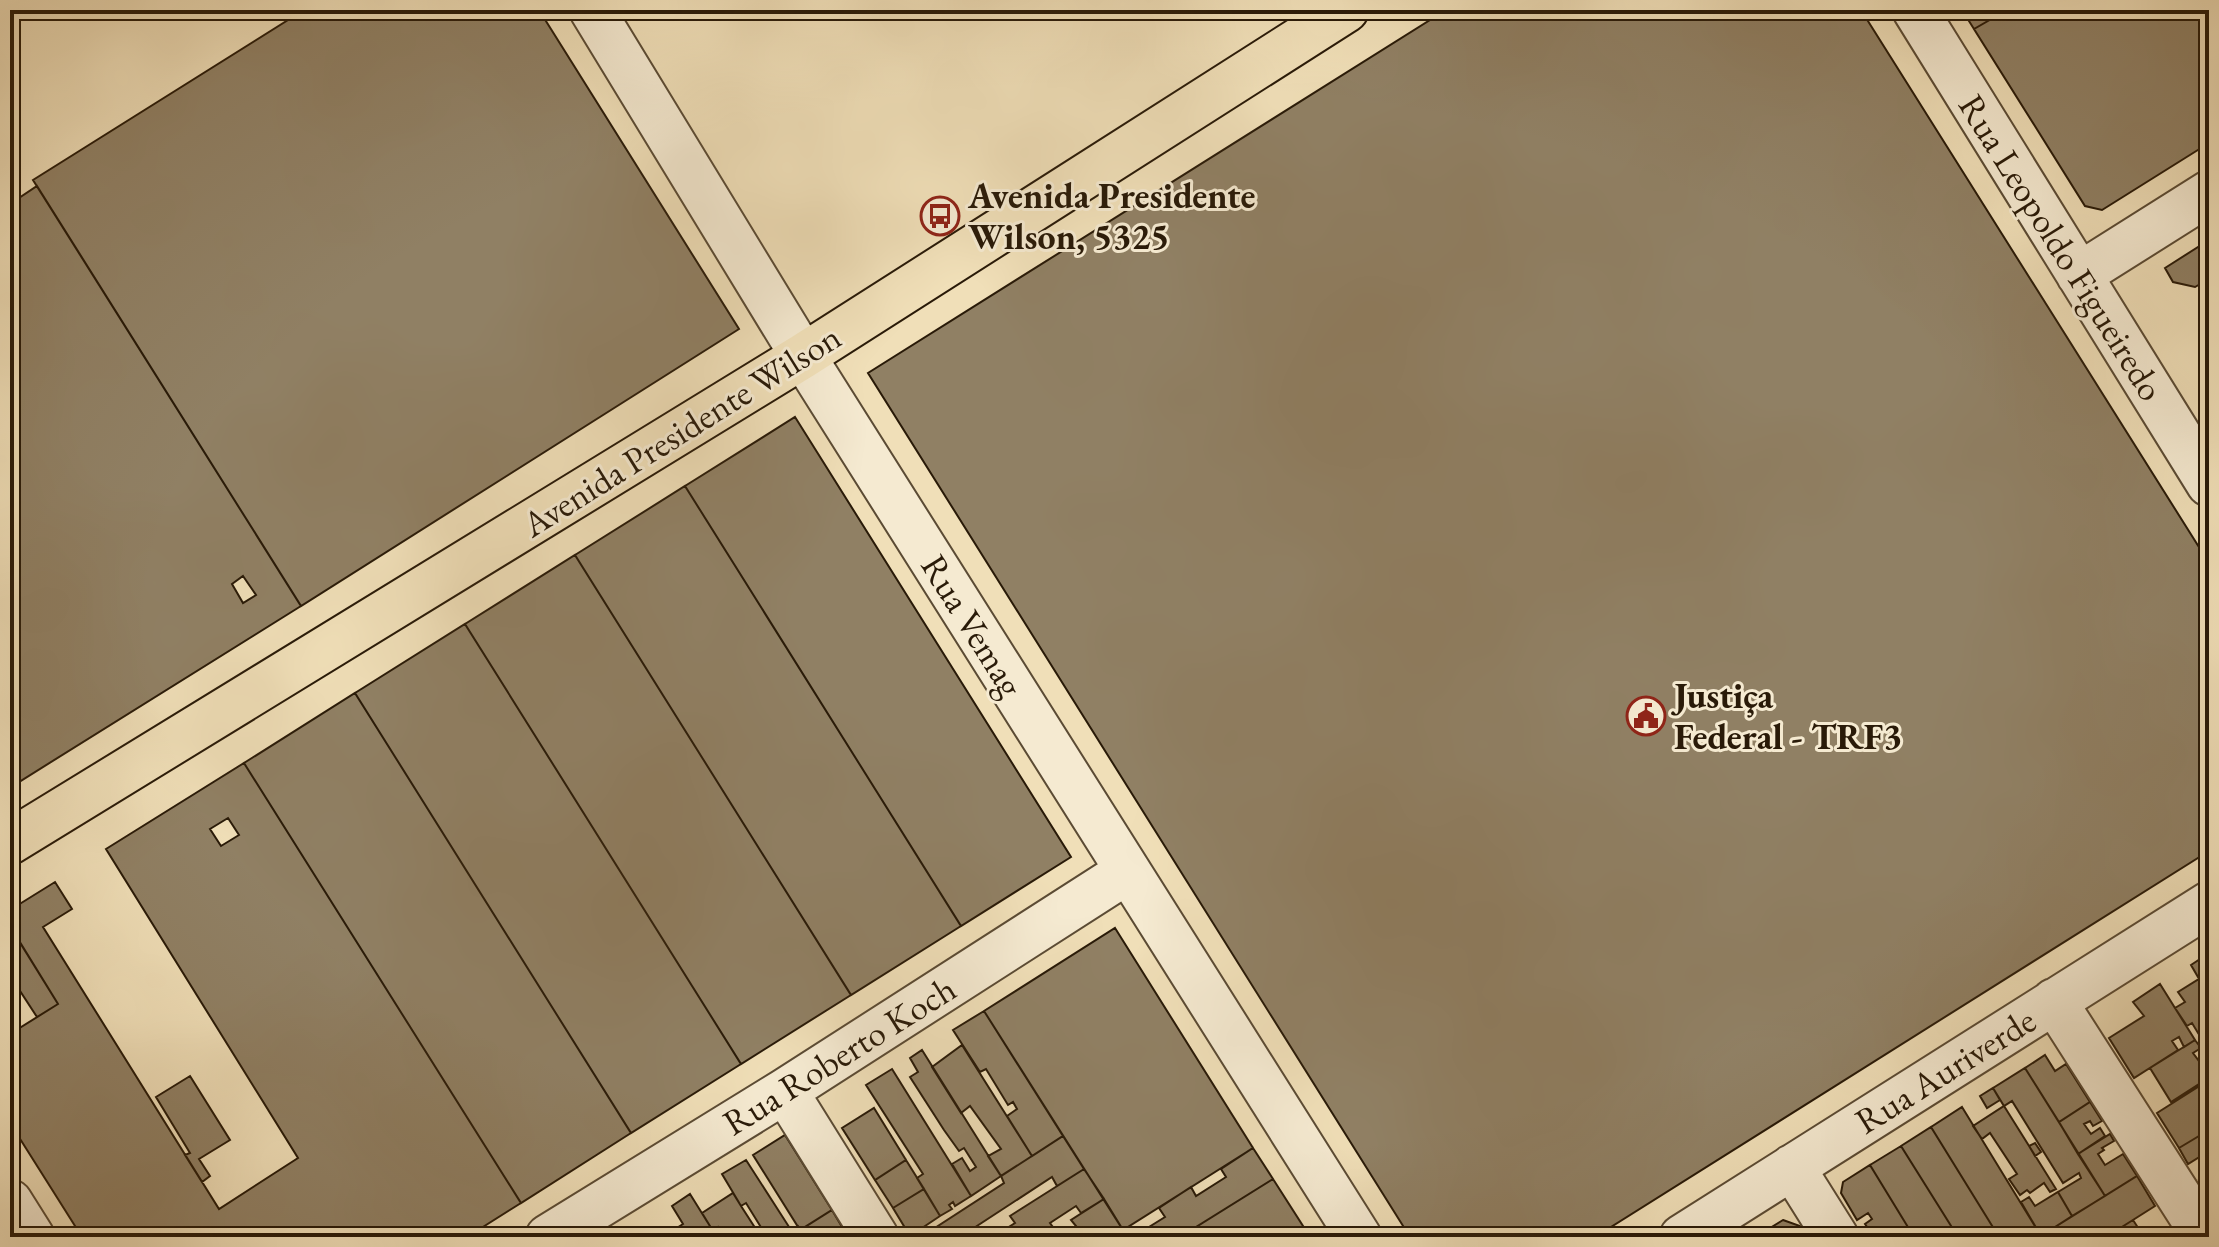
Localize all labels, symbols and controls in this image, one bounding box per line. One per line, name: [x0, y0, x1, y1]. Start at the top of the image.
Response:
street label: Rua Leopoldo Figueiredo: [1948, 85, 2175, 409]
place label: Avenida Presidente Wilson, 5325: [967, 172, 1256, 260]
bus stop icon: Avenida Presidente Wilson, 5325: [919, 195, 961, 237]
street label: Avenida Presidente Wilson: [512, 313, 849, 548]
street label: Rua Vemag: [911, 545, 1035, 705]
place label: Justiça Federal - TRF3: [1671, 672, 1902, 760]
public building icon: Justiça Federal - TRF3: [1625, 695, 1667, 737]
street label: Rua Roberto Koch: [714, 965, 965, 1146]
street label: Rua Auriverde: [1846, 996, 2044, 1144]

